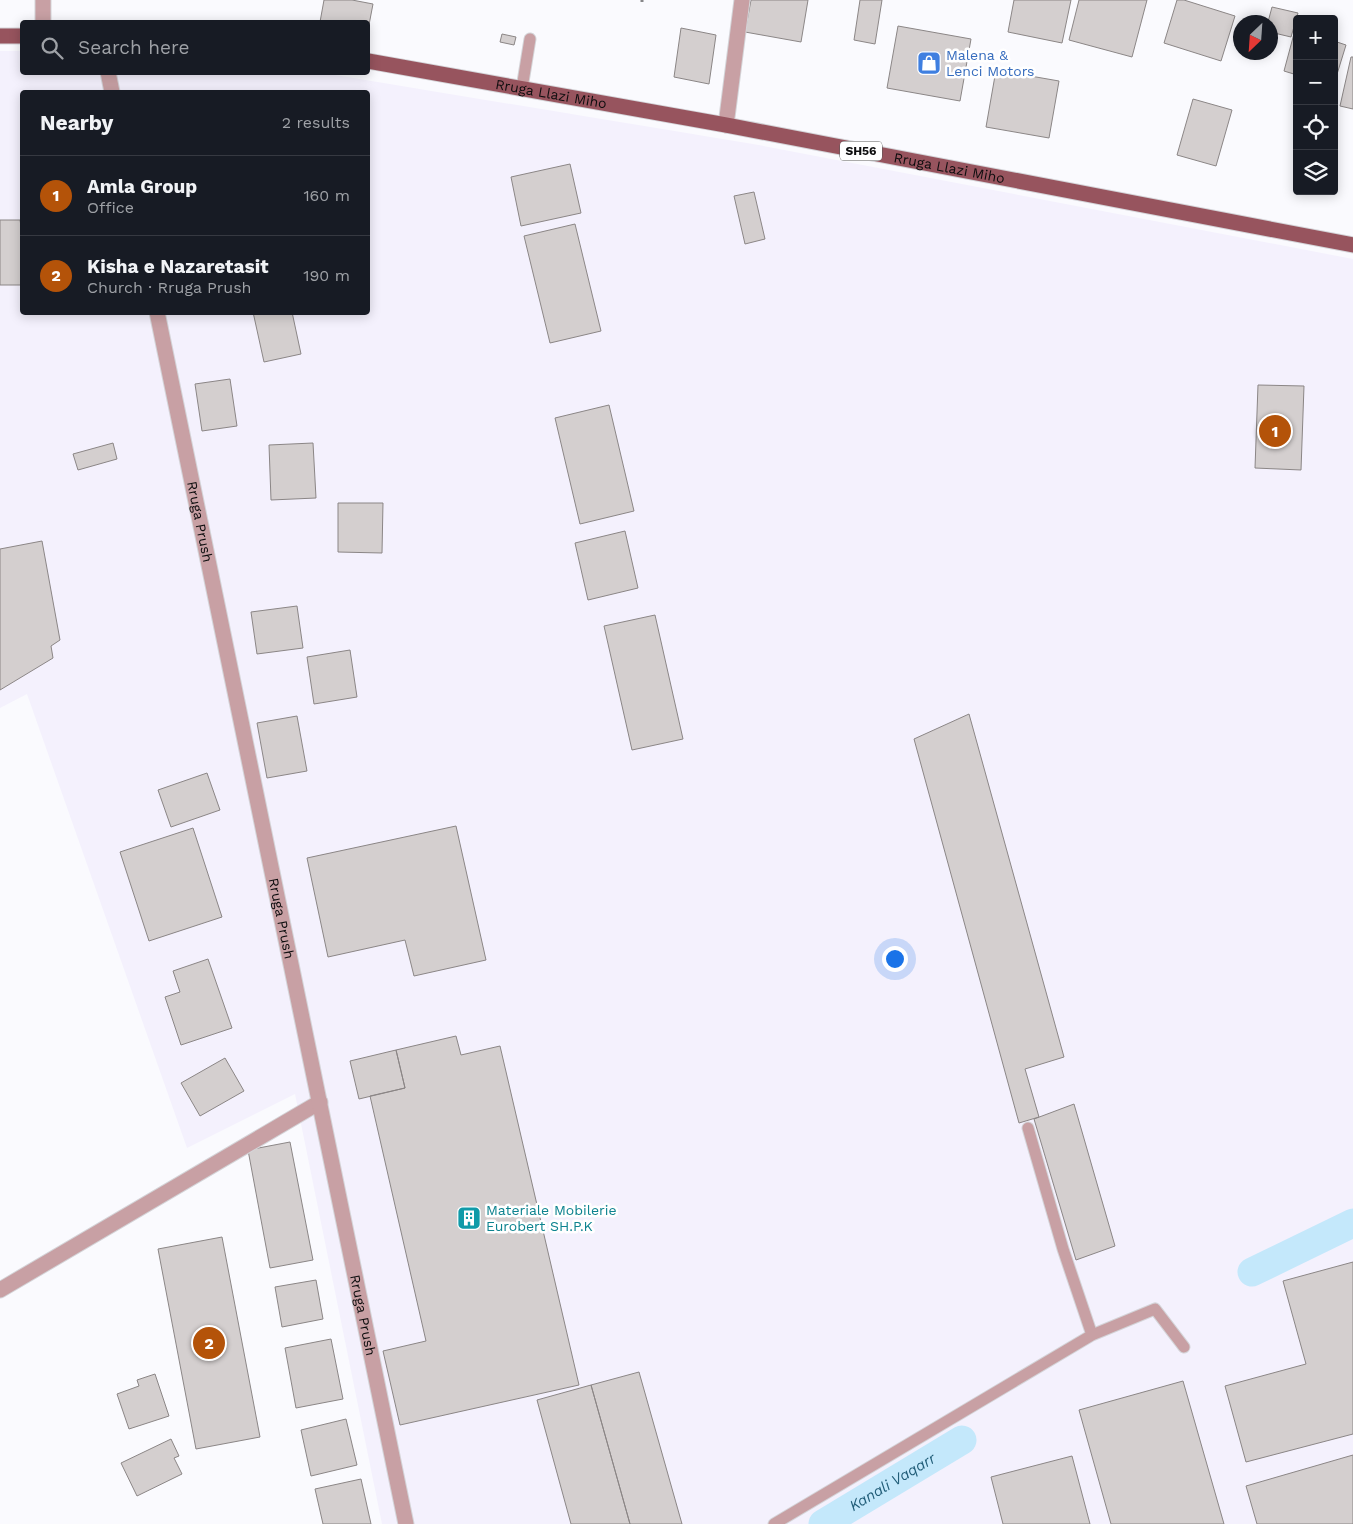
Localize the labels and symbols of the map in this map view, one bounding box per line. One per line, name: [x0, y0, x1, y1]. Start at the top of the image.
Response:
north arrow: [1233, 15, 1278, 60]
place label: Malena & Lenci Motors: [946, 47, 1034, 79]
shop icon: Malena & Lenci Motors: [916, 50, 942, 76]
street label: Rruga Llazi Miho: [494, 76, 608, 112]
road number: SH56: [840, 142, 882, 160]
street label: Rruga Llazi Miho: [892, 149, 1006, 186]
pin: 1: [1259, 412, 1291, 450]
street label: Rruga Prush: [184, 480, 216, 564]
street label: Rruga Prush: [265, 876, 298, 960]
your location: [882, 946, 908, 972]
place label: Materiale Mobilerie Eurobert SH.P.K: [486, 1202, 617, 1234]
building icon: Materiale Mobilerie Eurobert SH.P.K: [456, 1205, 482, 1231]
street label: Rruga Prush: [347, 1273, 379, 1357]
pin: 2: [193, 1324, 225, 1362]
water label: Kanali Vaqarr: [846, 1449, 940, 1515]

